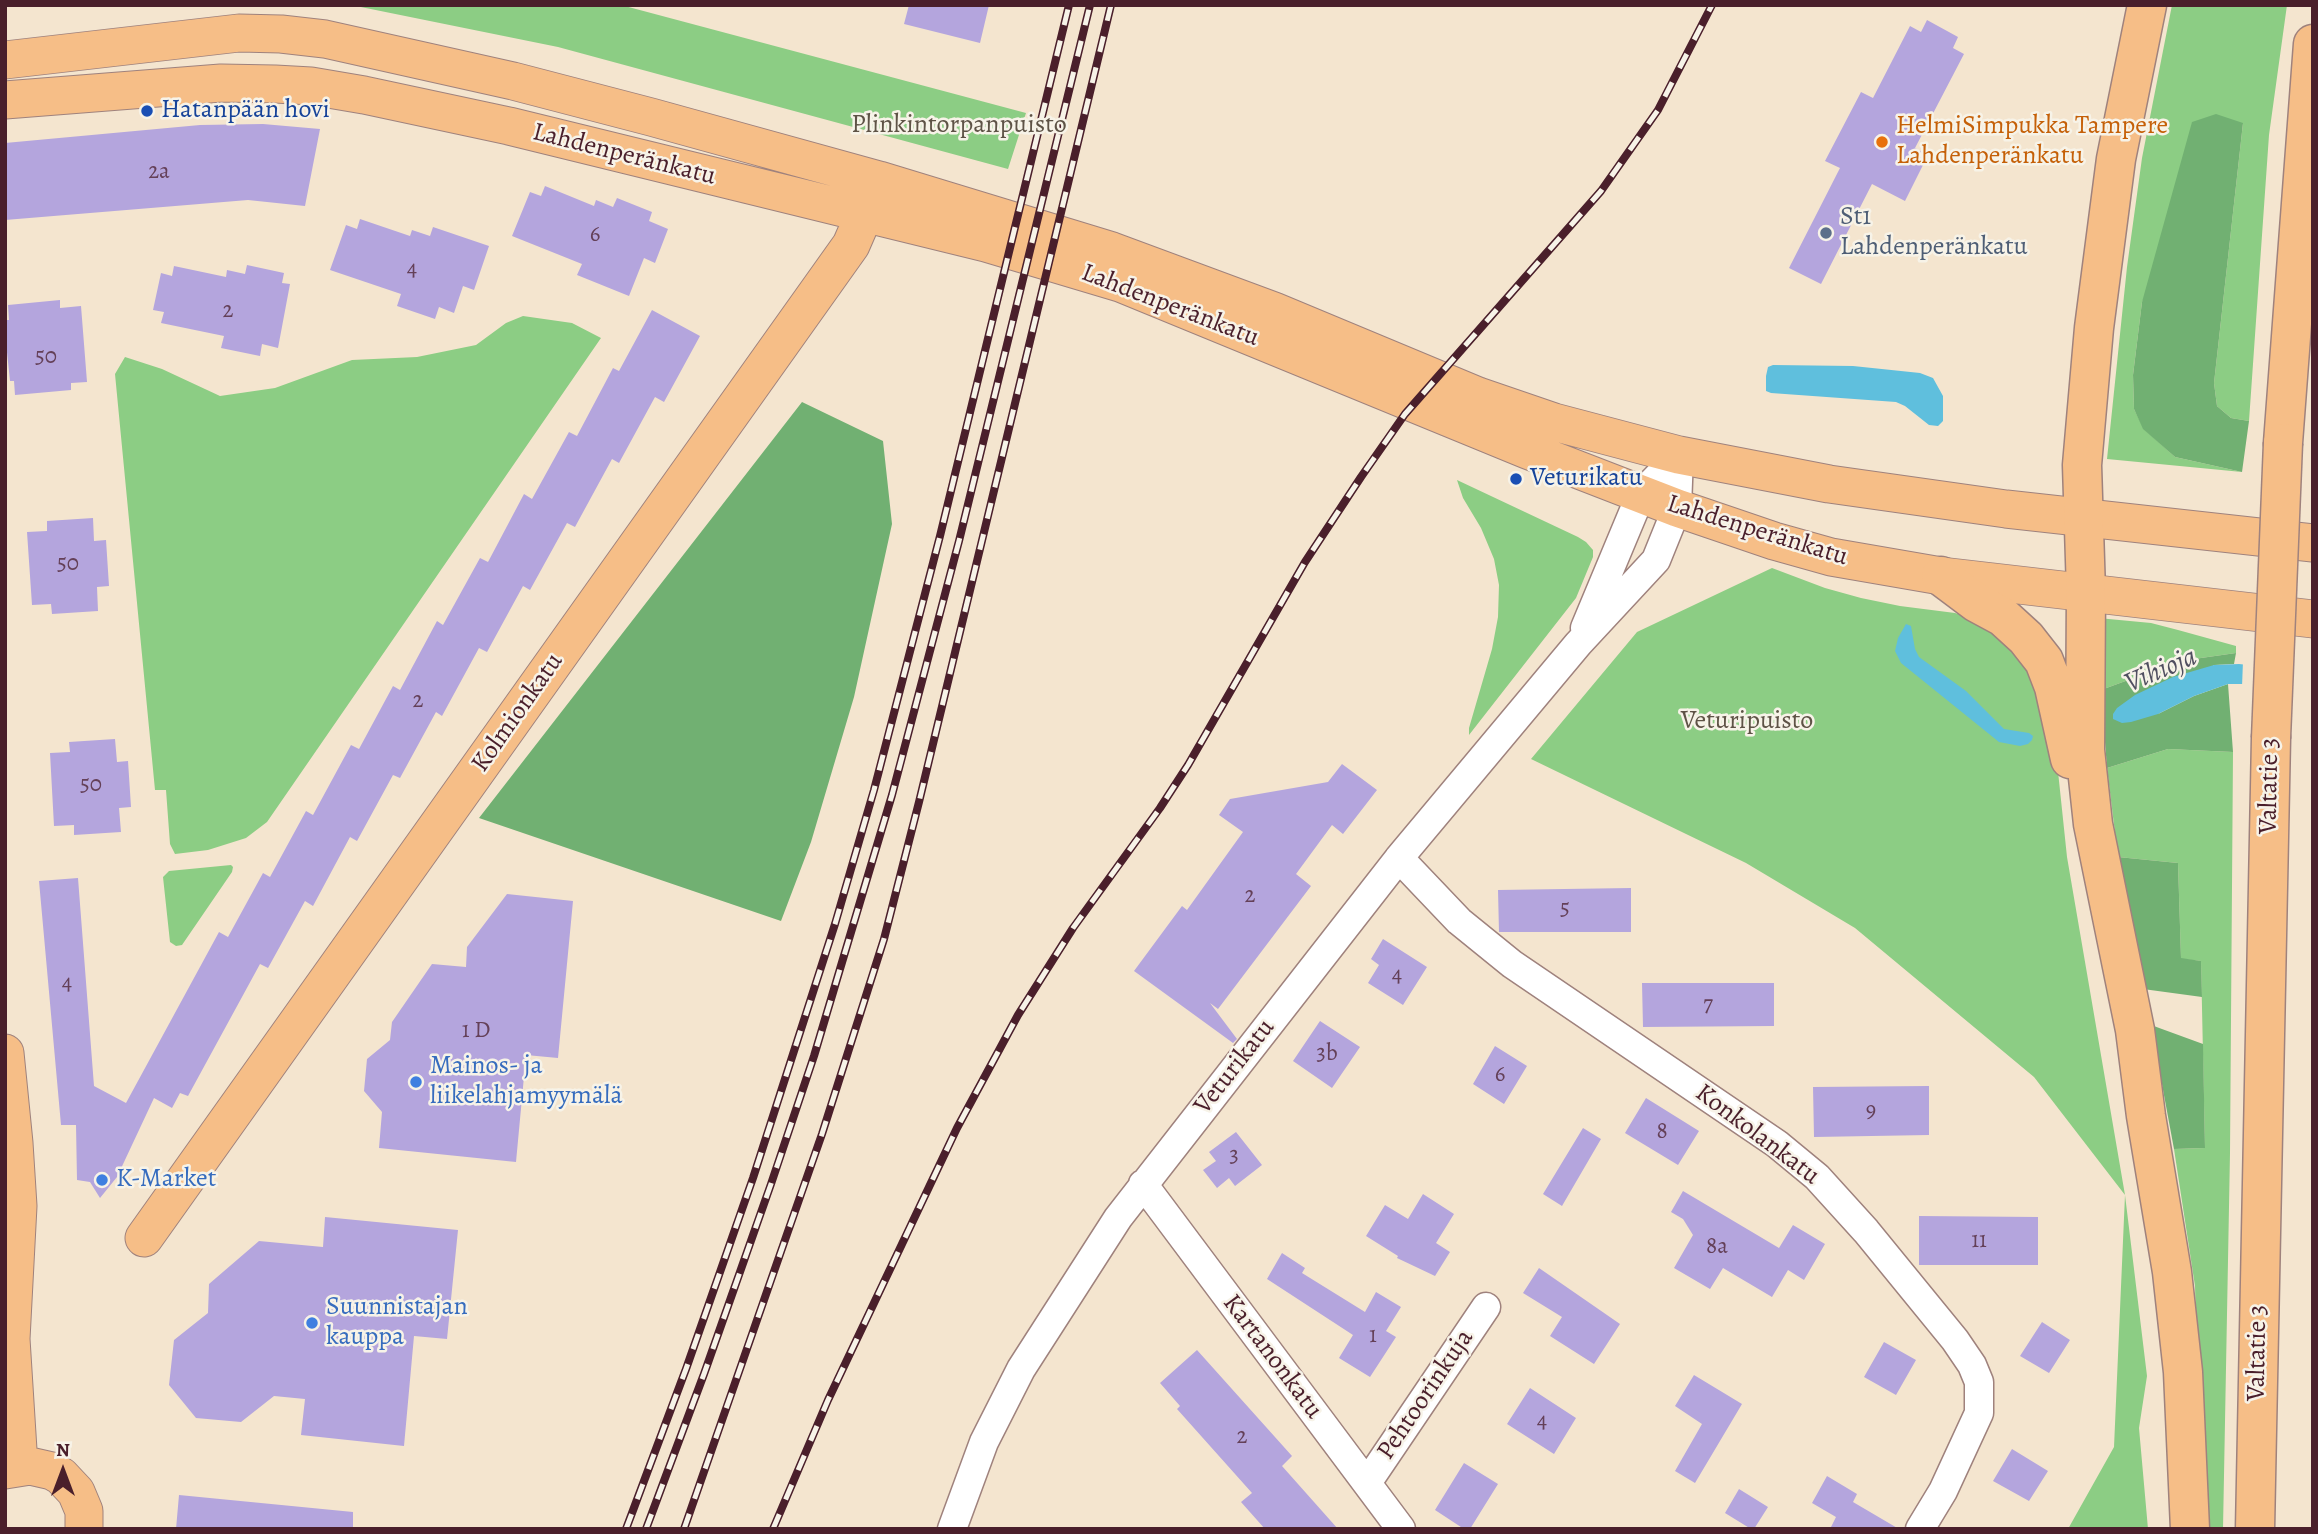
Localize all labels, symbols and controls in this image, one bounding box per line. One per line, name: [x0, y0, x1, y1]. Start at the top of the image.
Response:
place label: Hatanpään hovi: [161, 95, 330, 127]
marker: Hatanpään hovi: [139, 103, 155, 119]
park label: Plinkintorpanpuisto: [851, 110, 1067, 142]
place label: HelmiSimpukka Tampere Lahdenperänkatu: [1896, 111, 2168, 172]
street label: Lahdenperänkatu: [529, 117, 719, 193]
marker: HelmiSimpukka Tampere Lahdenperänkatu: [1874, 134, 1890, 150]
house number: 2a: [148, 158, 170, 186]
place label: St1 Lahdenperänkatu: [1840, 202, 2028, 264]
house number: 6: [590, 221, 600, 249]
marker: St1 Lahdenperänkatu: [1818, 225, 1834, 241]
house number: 4: [407, 255, 417, 283]
street label: Lahdenperänkatu: [1077, 258, 1263, 354]
house number: 2: [223, 297, 233, 325]
house number: 50: [35, 343, 57, 371]
place label: Veturikatu: [1530, 463, 1643, 495]
marker: Veturikatu: [1508, 471, 1524, 487]
street label: Lahdenperänkatu: [1663, 489, 1851, 573]
house number: 50: [57, 550, 79, 578]
water label: Vihioja: [2120, 641, 2202, 701]
street label: Kolmionkatu: [466, 647, 570, 779]
house number: 2: [413, 687, 423, 715]
park label: Veturipuisto: [1681, 706, 1813, 738]
street label: Valtatie 3: [2254, 738, 2286, 834]
house number: 50: [80, 771, 102, 799]
house number: 2: [1245, 882, 1255, 910]
house number: 5: [1560, 895, 1570, 923]
house number: 4: [1392, 961, 1402, 989]
house number: 4: [62, 969, 72, 997]
house number: 7: [1703, 991, 1713, 1019]
street label: Veturikatu: [1188, 1013, 1282, 1121]
house number: 1 D: [462, 1017, 490, 1045]
house number: 3b: [1316, 1040, 1338, 1068]
place label: Mainos- ja liikelahjamyymälä: [430, 1051, 623, 1112]
house number: 6: [1495, 1061, 1505, 1089]
marker: Mainos- ja liikelahjamyymälä: [408, 1074, 424, 1090]
street label: Konkolankatu: [1689, 1078, 1825, 1192]
house number: 9: [1866, 1097, 1876, 1125]
house number: 8: [1656, 1118, 1668, 1146]
house number: 3: [1229, 1142, 1239, 1170]
place label: K-Market: [116, 1164, 216, 1196]
marker: K-Market: [94, 1172, 110, 1188]
house number: 11: [1971, 1227, 1987, 1255]
house number: 8a: [1706, 1233, 1728, 1261]
street label: Kartanonkatu: [1215, 1289, 1329, 1425]
place label: Suunnistajan kauppa: [326, 1292, 468, 1354]
street label: Valtatie 3: [2242, 1305, 2274, 1401]
marker: Suunnistajan kauppa: [304, 1315, 320, 1331]
house number: 1: [1369, 1322, 1377, 1350]
street label: Pehtoorinkuja: [1371, 1324, 1481, 1466]
house number: 4: [1537, 1407, 1547, 1435]
house number: 2: [1237, 1423, 1247, 1451]
north arrow: [28, 1436, 98, 1506]
text: N: [56, 1437, 70, 1463]

